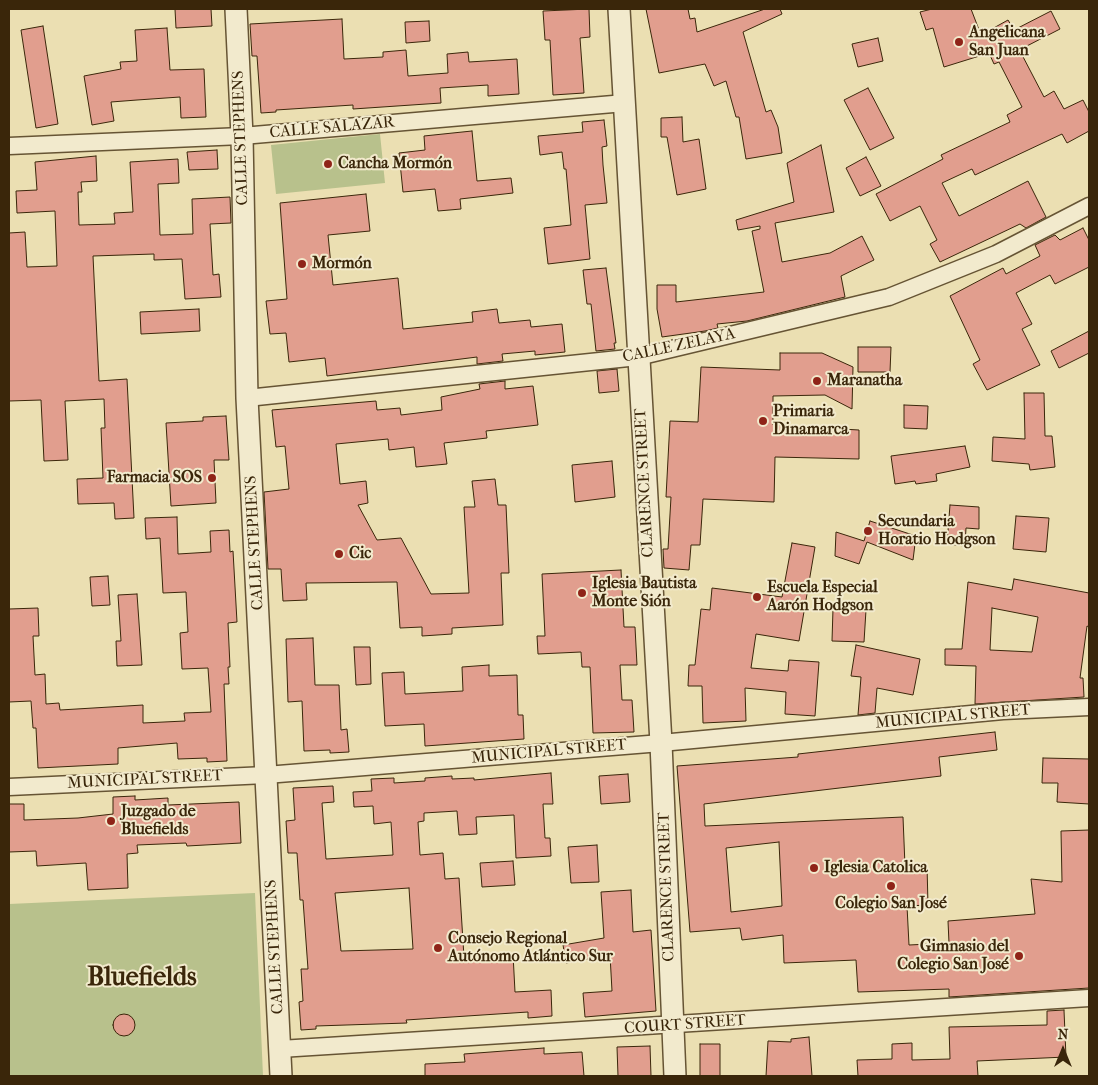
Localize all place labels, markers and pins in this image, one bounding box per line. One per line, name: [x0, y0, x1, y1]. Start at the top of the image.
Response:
place label: Angelicana San Juan: [969, 23, 1045, 61]
marker: Angelicana San Juan: [953, 36, 965, 48]
place label: Cancha Mormón: [338, 154, 452, 174]
marker: Cancha Mormón: [322, 158, 334, 170]
place label: Mormón: [312, 254, 372, 274]
marker: Mormón: [296, 258, 308, 270]
place label: Maranatha: [827, 371, 902, 391]
marker: Maranatha: [811, 375, 823, 387]
place label: Primaria Dinamarca: [773, 402, 849, 440]
marker: Primaria Dinamarca: [757, 415, 769, 427]
place label: Farmacia SOS: [107, 468, 202, 488]
marker: Farmacia SOS: [206, 472, 218, 484]
place label: Secundaria Horatio Hodgson: [878, 512, 996, 550]
marker: Secundaria Horatio Hodgson: [862, 525, 874, 537]
place label: Cic: [349, 544, 371, 564]
marker: Cic: [333, 548, 345, 560]
place label: Iglesia Bautista Monte Sión: [592, 574, 697, 612]
place label: Escuela Especial Aarón Hodgson: [767, 578, 878, 616]
marker: Iglesia Bautista Monte Sión: [576, 587, 588, 599]
marker: Escuela Especial Aarón Hodgson: [751, 591, 763, 603]
place label: Juzgado de Bluefields: [121, 802, 196, 840]
marker: Juzgado de Bluefields: [105, 815, 117, 827]
place label: Iglesia Catolica: [824, 858, 928, 878]
marker: Iglesia Catolica: [808, 862, 820, 874]
marker: Colegio San José: [885, 880, 897, 892]
place label: Colegio San José: [835, 894, 947, 914]
place label: Consejo Regional Autónomo Atlántico Sur: [448, 929, 613, 967]
place label: Gimnasio del Colegio San José: [897, 937, 1009, 975]
marker: Consejo Regional Autónomo Atlántico Sur: [432, 942, 444, 954]
marker: Gimnasio del Colegio San José: [1013, 950, 1025, 962]

